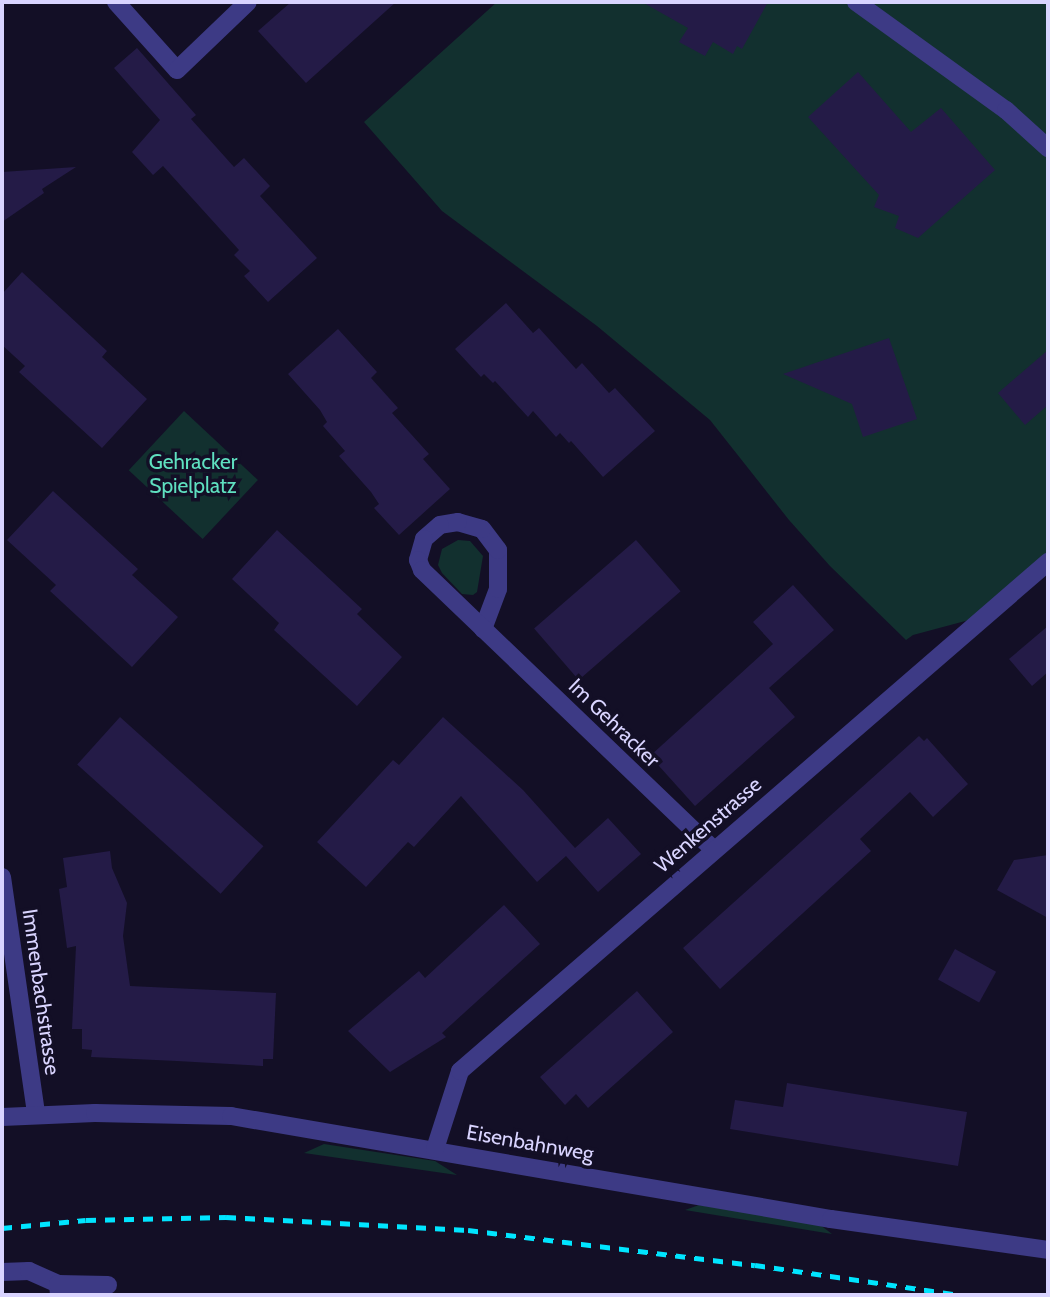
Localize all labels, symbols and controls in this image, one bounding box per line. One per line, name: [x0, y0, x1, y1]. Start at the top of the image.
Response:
park label: Gehracker Spielplatz: [149, 449, 237, 499]
street label: Im Gehracker: [563, 673, 665, 773]
street label: Wenkenstrasse: [649, 772, 767, 878]
street label: Immenbachstrasse: [17, 907, 65, 1077]
street label: Eisenbahnweg: [464, 1119, 596, 1167]

